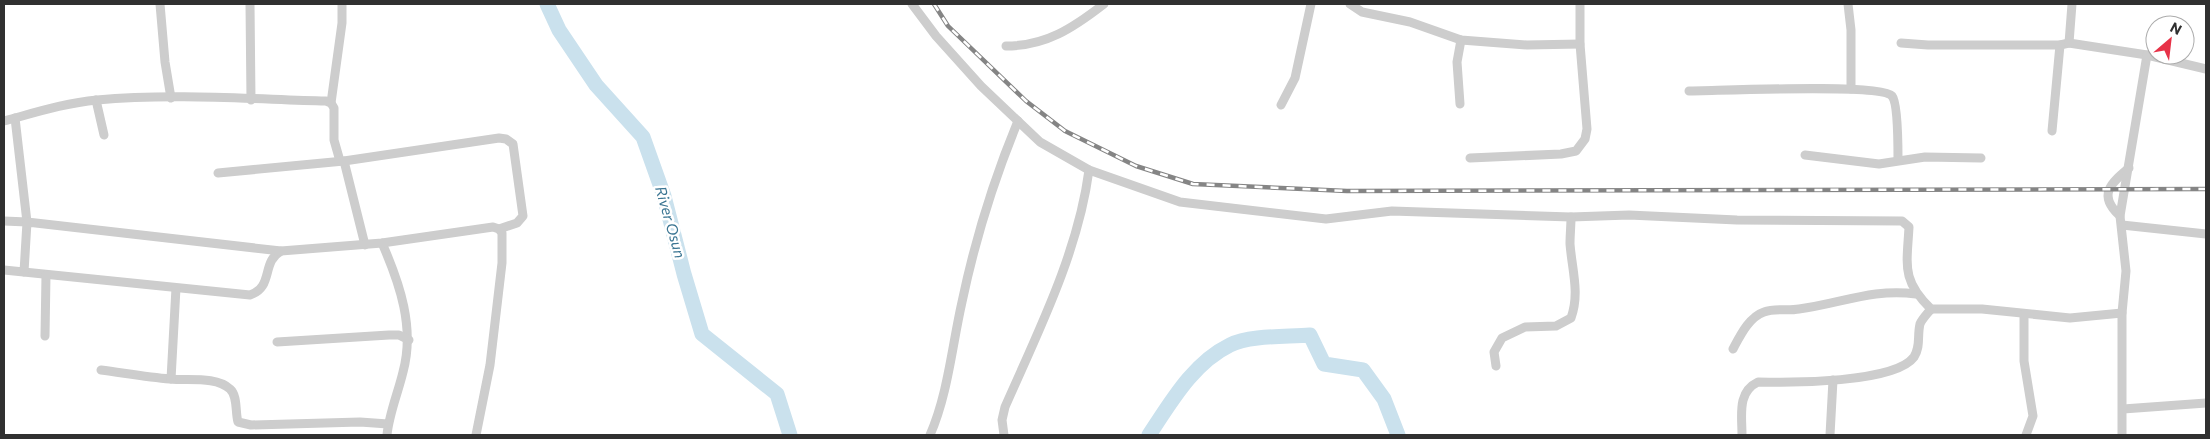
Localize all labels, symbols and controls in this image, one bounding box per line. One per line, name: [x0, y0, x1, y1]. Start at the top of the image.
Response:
north arrow: [2145, 15, 2195, 65]
text: N: [2168, 18, 2185, 38]
water label: River Osun: [652, 184, 690, 260]

